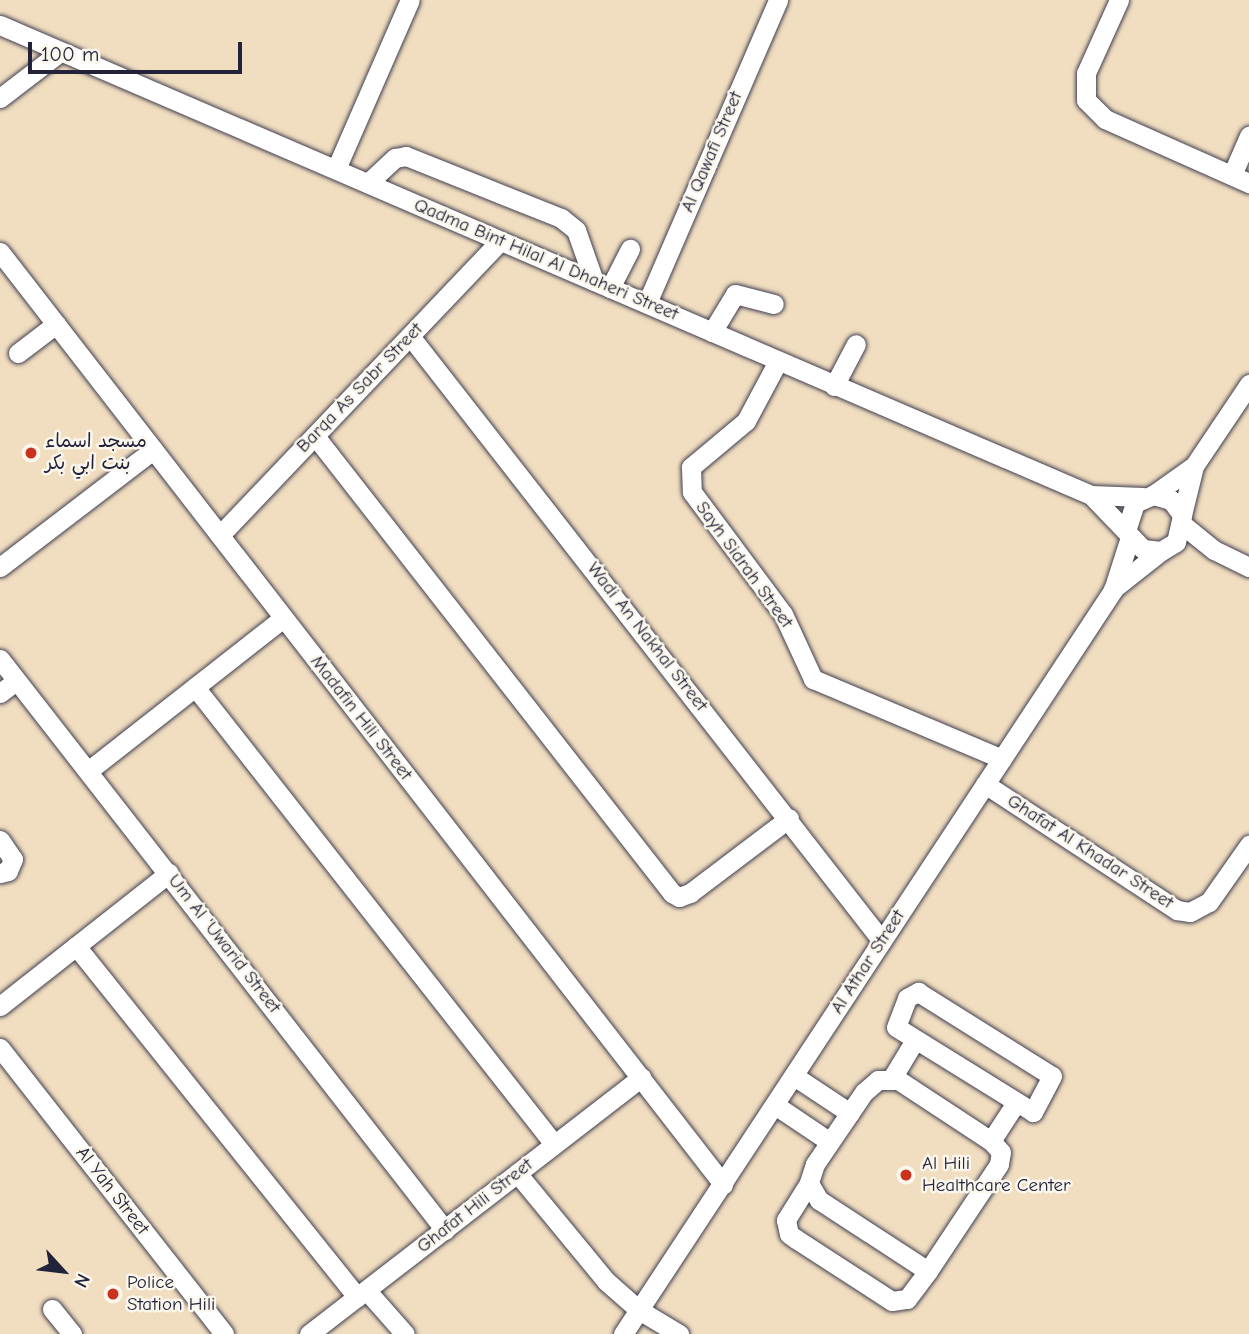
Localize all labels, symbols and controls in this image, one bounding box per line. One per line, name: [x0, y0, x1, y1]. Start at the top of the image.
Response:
scale bar: [32, 28, 245, 72]
text: 100 m: [41, 42, 99, 66]
street label: Al Qawafi Street: [676, 88, 748, 216]
street label: Qadma Bint Hilal Al Dhaheri Street: [410, 194, 682, 326]
street label: Barqa As Sabr Street: [292, 318, 428, 458]
place label: مسجد اسماء بنت ابي بكر: [45, 431, 147, 475]
marker: مسجد اسماء بنت ابي بكر: [23, 445, 39, 461]
street label: Sayh Sidrah Street: [690, 497, 798, 633]
street label: Wadi An Nakhal Street: [582, 558, 712, 716]
street label: Madafin Hili Street: [305, 651, 417, 785]
street label: Ghafat Al Khadar Street: [1003, 790, 1177, 914]
street label: Um Al 'Uwarid Street: [163, 870, 285, 1018]
street label: Al Athar Street: [826, 906, 910, 1018]
street label: Al Yah Street: [71, 1142, 153, 1240]
place label: Al Hili Healthcare Center: [922, 1153, 1070, 1197]
street label: Ghafat Hili Street: [413, 1154, 537, 1258]
marker: Al Hili Healthcare Center: [896, 1165, 916, 1185]
north arrow: [28, 1236, 98, 1306]
text: N: [69, 1270, 94, 1291]
place label: Police Station Hili: [127, 1272, 215, 1316]
marker: Police Station Hili: [105, 1286, 121, 1302]

